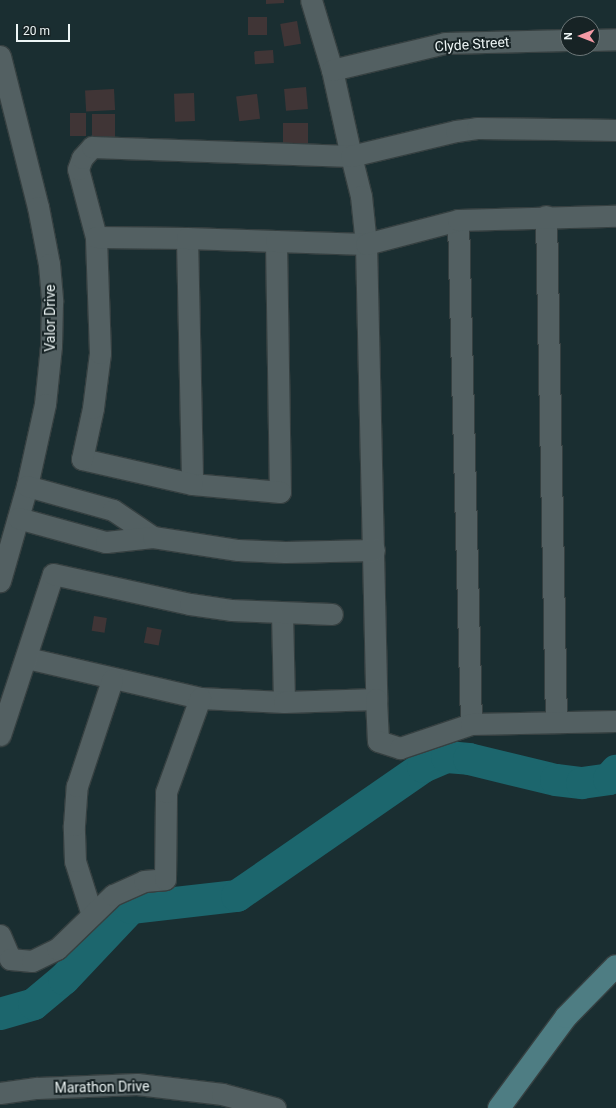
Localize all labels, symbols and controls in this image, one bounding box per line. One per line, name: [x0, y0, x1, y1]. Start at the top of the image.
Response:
scale bar: [18, 16, 72, 42]
north arrow: [560, 16, 600, 56]
text: 20 m: [23, 24, 50, 38]
text: N: [562, 32, 575, 40]
street label: Clyde Street: [434, 33, 510, 55]
street label: Valor Drive: [42, 284, 58, 352]
street label: Marathon Drive: [54, 1078, 150, 1096]

